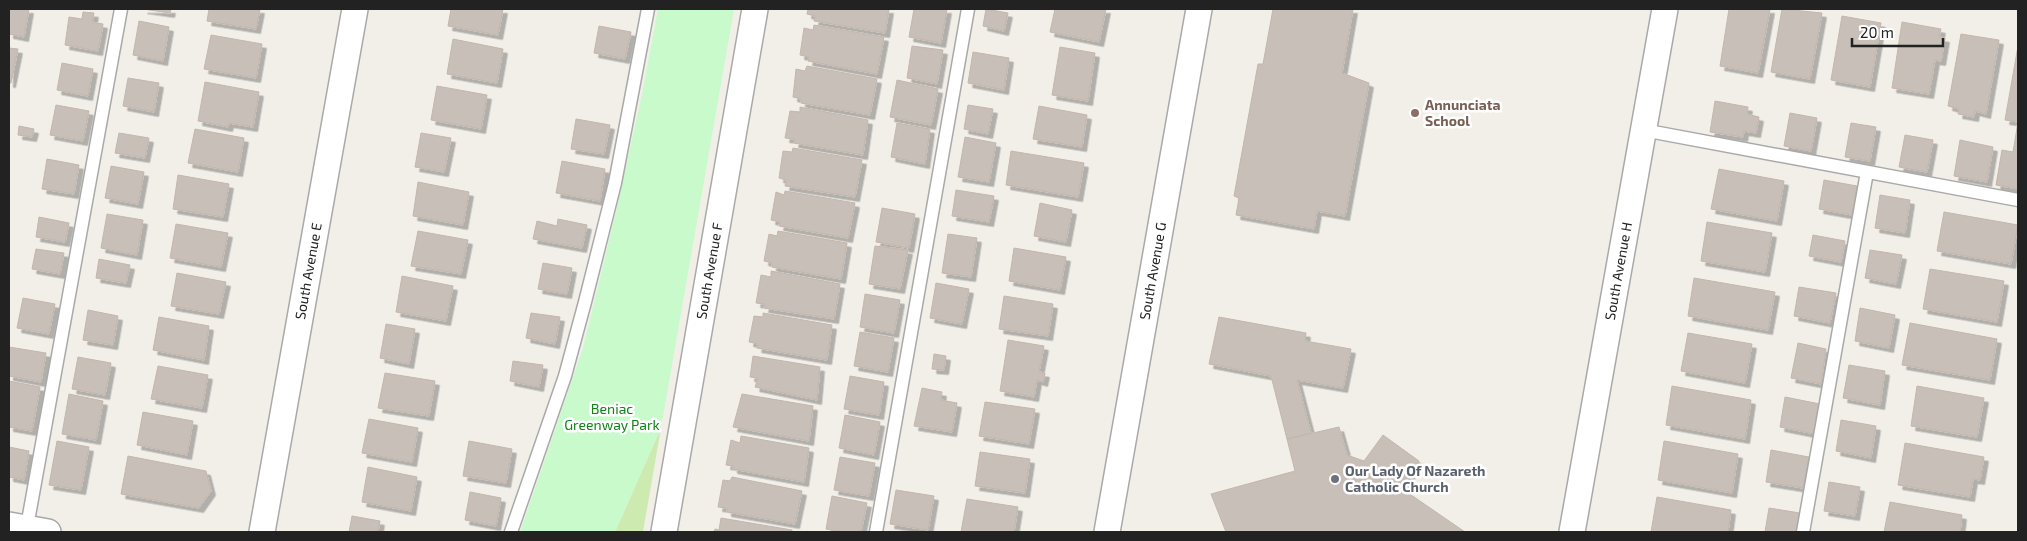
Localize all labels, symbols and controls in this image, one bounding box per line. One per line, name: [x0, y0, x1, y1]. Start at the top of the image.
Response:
scale bar: [1852, 15, 1943, 47]
text: 20 m: [1860, 23, 1894, 41]
place label: Annunciata School: [1425, 96, 1500, 129]
marker: Annunciata School: [1409, 107, 1421, 119]
street label: South Avenue E: [291, 221, 325, 321]
street label: South Avenue F: [692, 221, 726, 320]
street label: South Avenue G: [1135, 221, 1169, 321]
street label: South Avenue H: [1601, 221, 1635, 321]
park label: Beniac Greenway Park: [564, 400, 660, 433]
place label: Our Lady Of Nazareth Catholic Church: [1345, 462, 1486, 495]
marker: Our Lady Of Nazareth Catholic Church: [1329, 473, 1341, 485]

